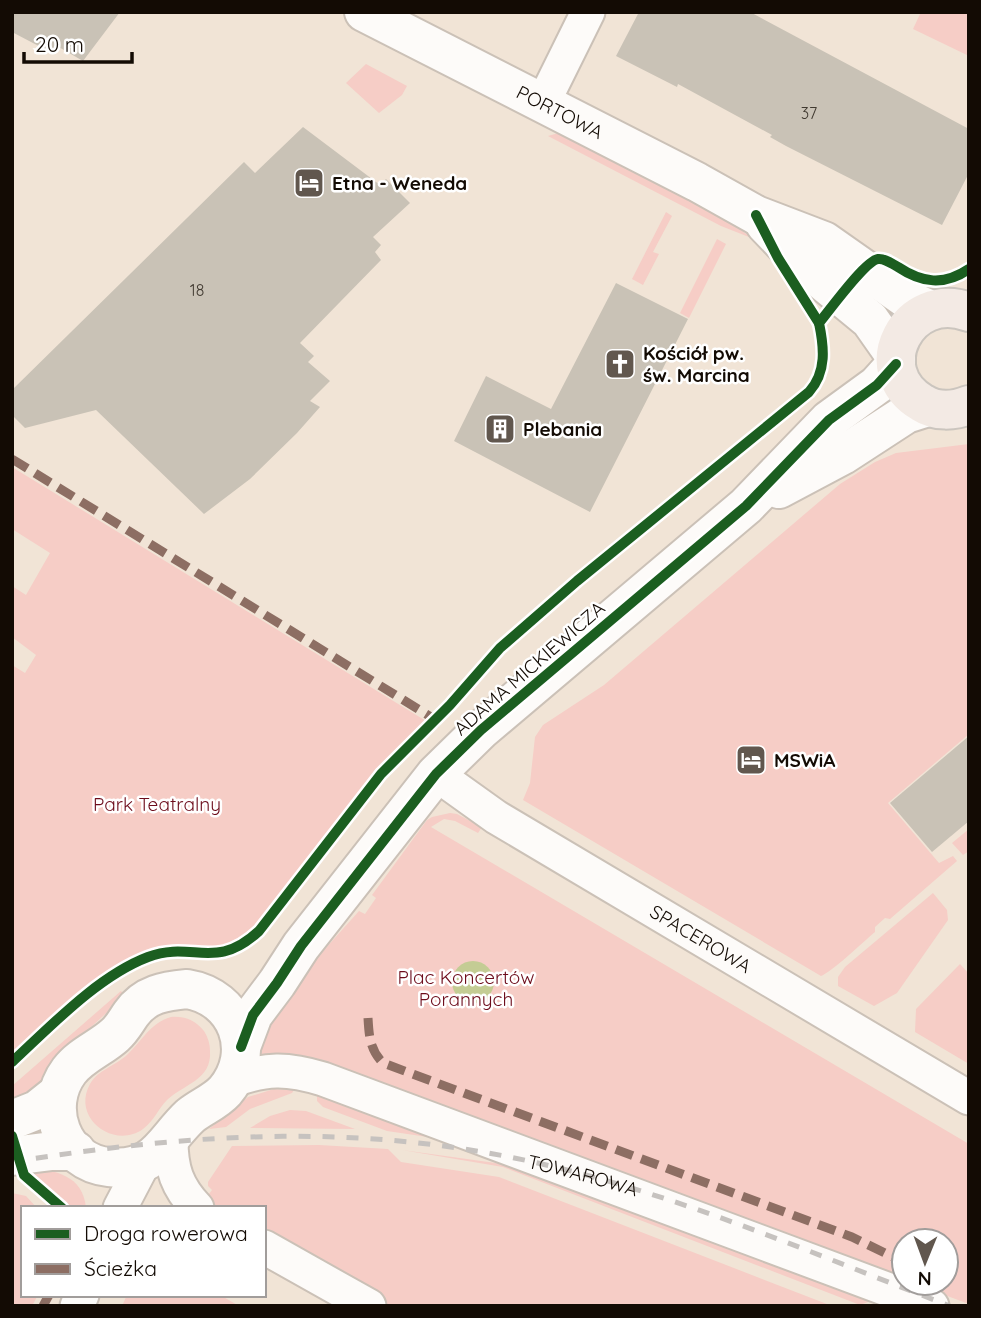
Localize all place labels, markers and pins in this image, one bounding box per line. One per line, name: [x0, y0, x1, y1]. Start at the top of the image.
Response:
hotel icon: Etna - Weneda: [292, 166, 326, 200]
place label: Etna - Weneda: [332, 171, 467, 195]
place label: Kościół pw. św. Marcina: [643, 341, 750, 387]
church icon: Kościół pw. św. Marcina: [603, 347, 637, 381]
building icon: Plebania: [483, 412, 517, 446]
place label: Plebania: [523, 417, 602, 441]
hotel icon: MSWiA: [734, 743, 768, 777]
place label: MSWiA: [774, 748, 835, 772]

